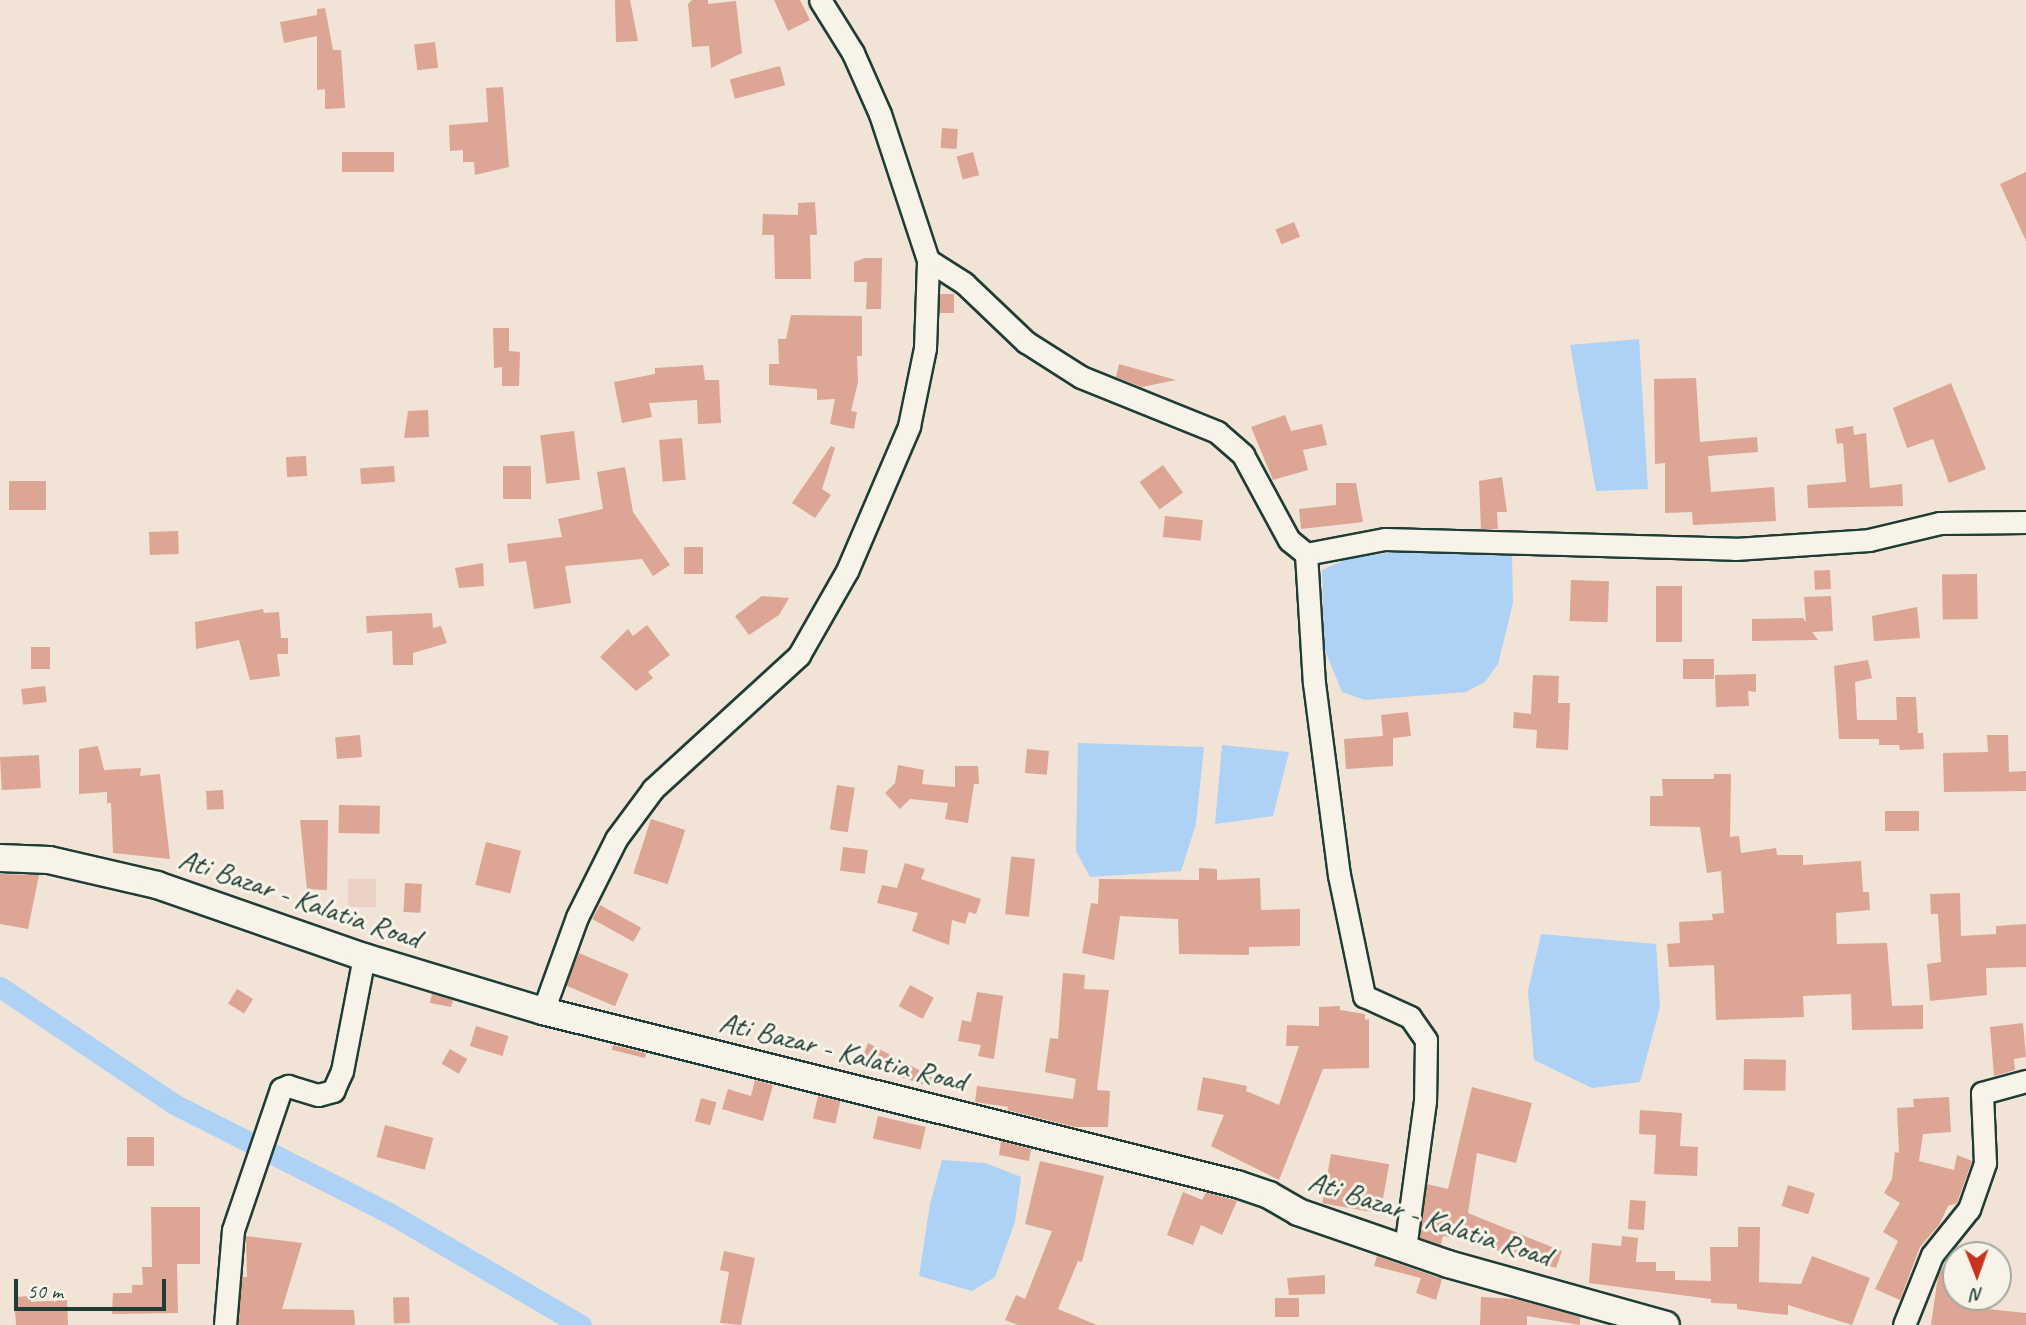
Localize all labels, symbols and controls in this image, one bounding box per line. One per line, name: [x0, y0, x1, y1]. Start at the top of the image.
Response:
street label: Ati Bazar - Kalatia Road: [174, 840, 426, 956]
street label: Ati Bazar - Kalatia Road: [716, 1003, 970, 1099]
street label: Ati Bazar - Kalatia Road: [1304, 1162, 1556, 1274]
north arrow: [1942, 1241, 2012, 1311]
scale bar: [18, 1266, 170, 1310]
text: 50 m: [27, 1278, 63, 1304]
text: N: [1971, 1283, 1983, 1307]

